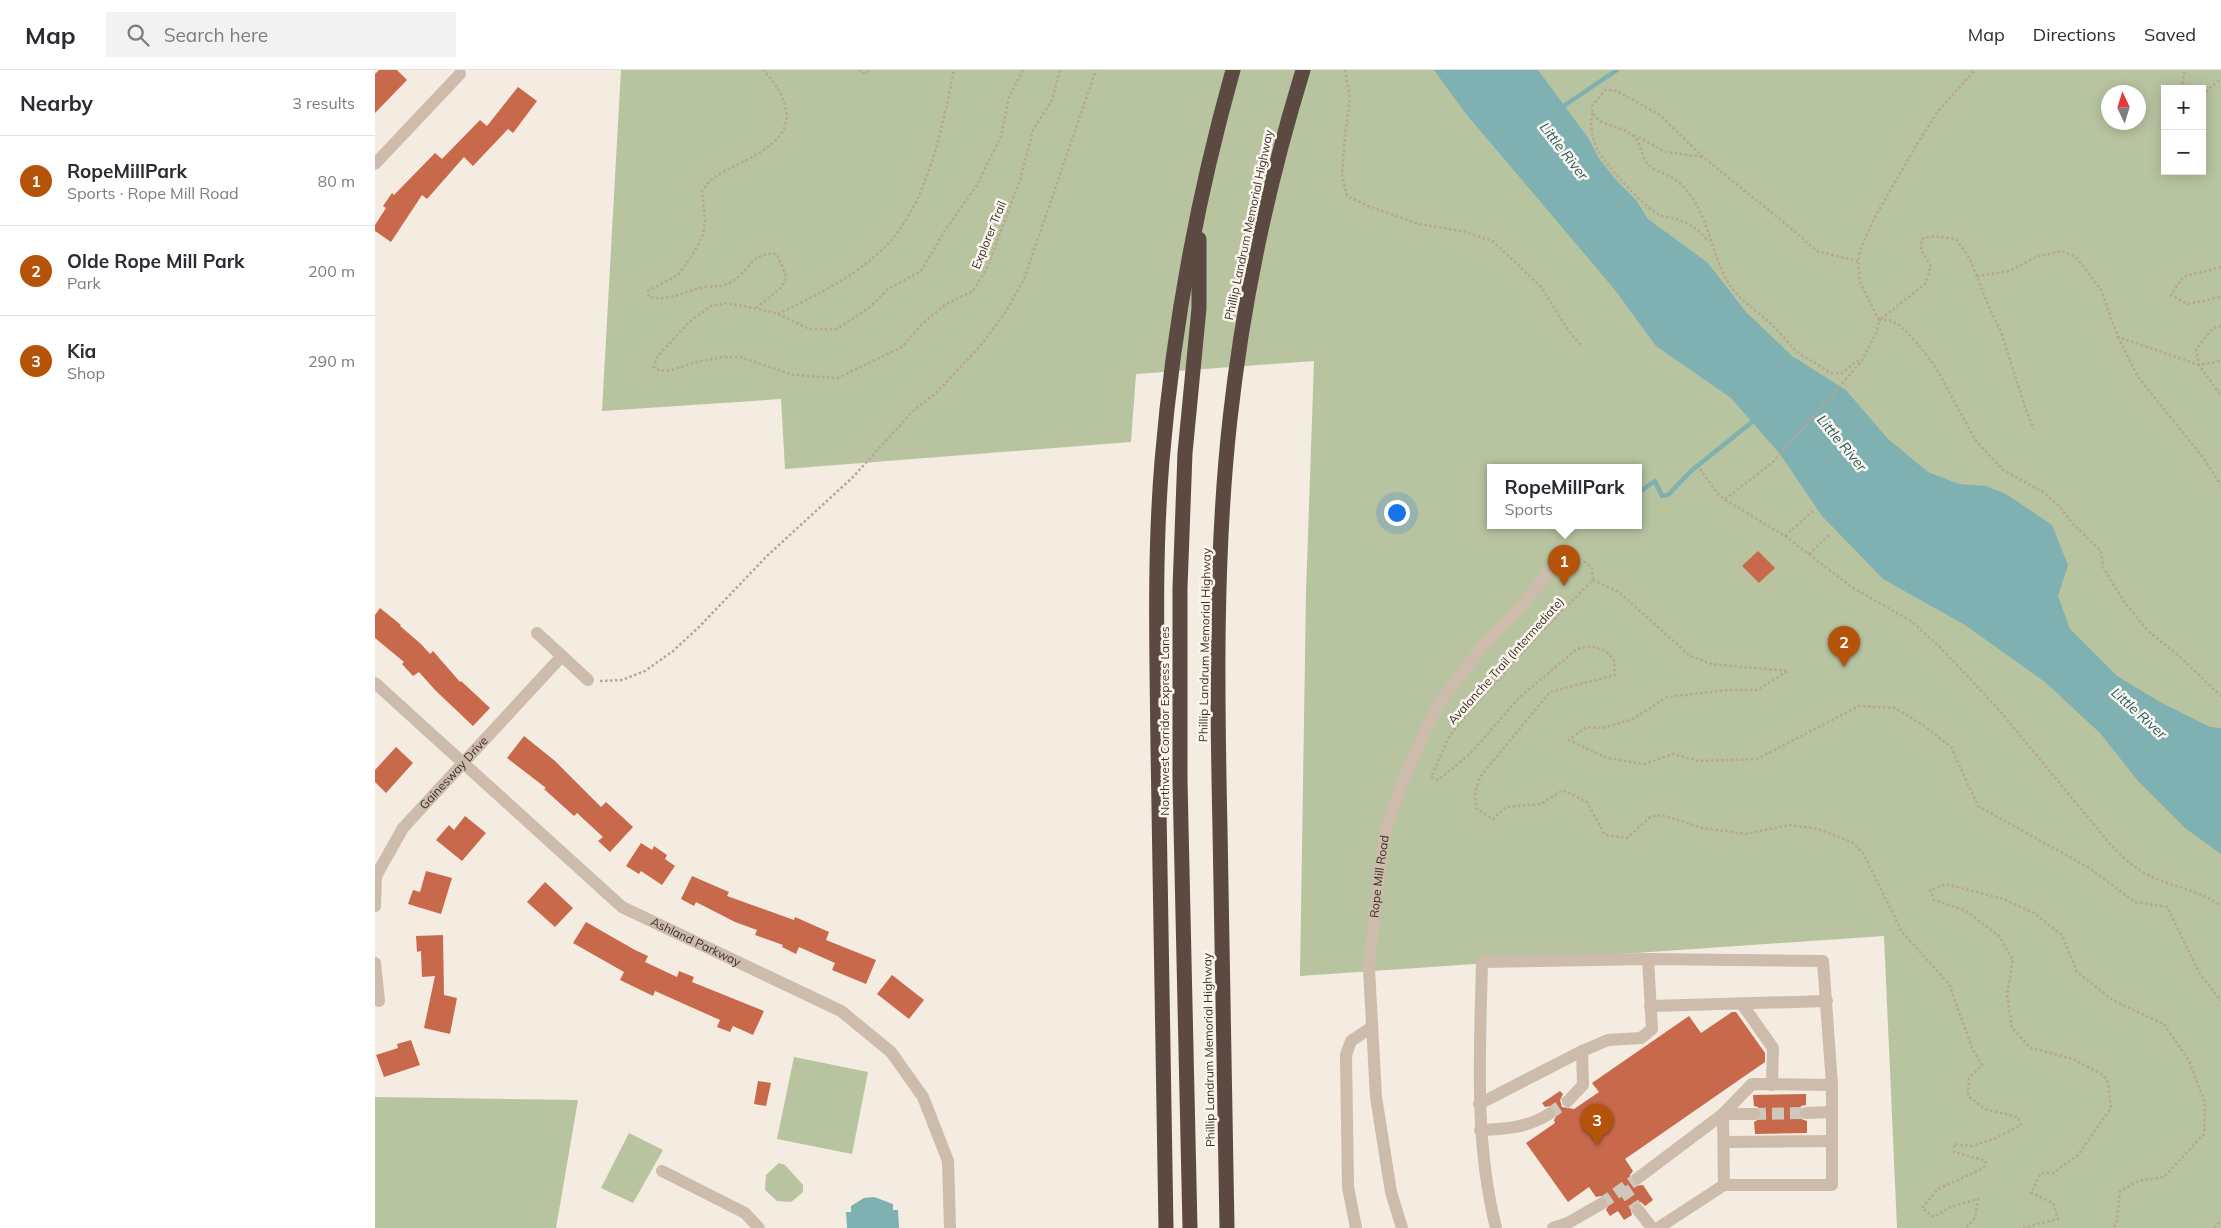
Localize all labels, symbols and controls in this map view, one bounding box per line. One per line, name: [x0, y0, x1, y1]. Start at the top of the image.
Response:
search box: [106, 12, 456, 57]
text: Map: [25, 20, 76, 50]
icon: search: [124, 21, 152, 49]
text: Search here: [164, 23, 268, 47]
text: Map: [1968, 23, 2005, 46]
text: Directions: [2033, 23, 2116, 46]
text: Saved: [2144, 23, 2196, 46]
north arrow: [2101, 85, 2146, 130]
map controls: [2161, 85, 2206, 175]
button: +: [2161, 85, 2206, 130]
text: Nearby: [20, 90, 93, 116]
text: 3 results: [292, 93, 355, 113]
water label: Little River: [1536, 119, 1593, 184]
street label: Phillip Landrum Memorial Highway: [1221, 128, 1276, 321]
button: −: [2161, 130, 2206, 175]
text: RopeMillPark: [67, 159, 187, 183]
text: 1: [31, 171, 41, 191]
text: 80 m: [318, 171, 355, 191]
text: Sports · Rope Mill Road: [67, 183, 239, 203]
street label: Explorer Trail: [968, 199, 1009, 271]
text: Olde Rope Mill Park: [67, 249, 245, 273]
text: 2: [31, 261, 41, 281]
text: 200 m: [308, 261, 355, 281]
text: Park: [67, 273, 101, 293]
text: Kia: [67, 339, 96, 363]
text: 3: [31, 351, 41, 371]
text: 290 m: [308, 351, 355, 371]
text: Shop: [67, 363, 105, 383]
water label: Little River: [1813, 411, 1871, 476]
popup: [1487, 464, 1642, 529]
text: RopeMillPark: [1505, 475, 1624, 499]
text: Sports: [1505, 499, 1553, 519]
your location: [1384, 500, 1410, 526]
pin: 1: [1548, 545, 1580, 586]
street label: Phillip Landrum Memorial Highway: [1195, 547, 1214, 742]
street label: Avalanche Trail (Intermediate): [1445, 594, 1567, 727]
street label: Northwest Corridor Express Lanes: [1157, 626, 1172, 816]
pin: 2: [1828, 626, 1860, 667]
water label: Little River: [2108, 683, 2171, 743]
street label: Gainesway Drive: [416, 733, 491, 812]
street label: Rope Mill Road: [1366, 834, 1392, 919]
street label: Ashland Parkway: [648, 914, 744, 970]
street label: Phillip Landrum Memorial Highway: [1199, 952, 1218, 1147]
pin: 3: [1581, 1104, 1613, 1145]

